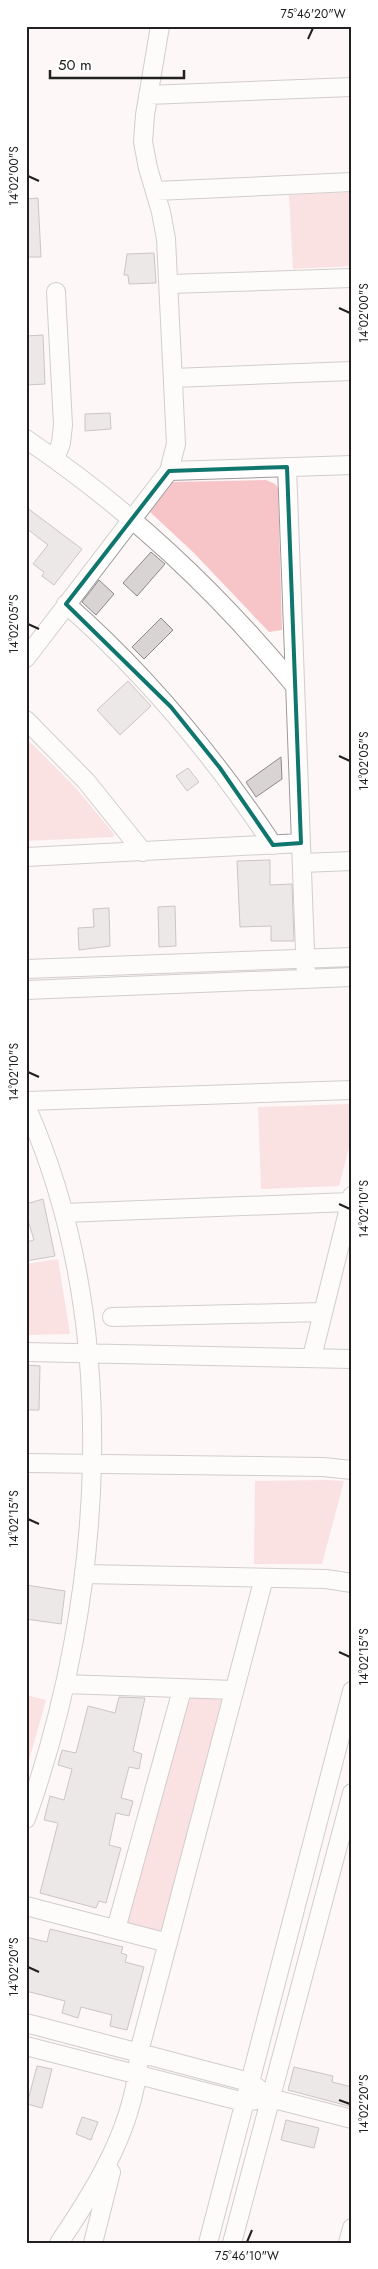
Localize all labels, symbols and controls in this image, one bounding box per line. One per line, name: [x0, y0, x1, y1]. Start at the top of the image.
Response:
text: 75°46'20"W: [280, 5, 346, 23]
scale bar: [50, 48, 184, 80]
text: 50 m: [58, 54, 92, 76]
text: 14°02'00"S: [5, 146, 23, 206]
text: 14°02'00"S: [355, 283, 373, 343]
text: 14°02'05"S: [5, 594, 23, 654]
text: 14°02'05"S: [355, 731, 373, 791]
text: 14°02'10"S: [5, 1043, 23, 1101]
text: 14°02'10"S: [355, 1180, 373, 1238]
text: 14°02'15"S: [5, 1490, 23, 1548]
text: 14°02'15"S: [355, 1628, 373, 1686]
text: 14°02'20"S: [5, 1937, 23, 1997]
text: 14°02'20"S: [355, 2074, 373, 2134]
text: 75°46'10"W: [215, 2247, 279, 2265]

